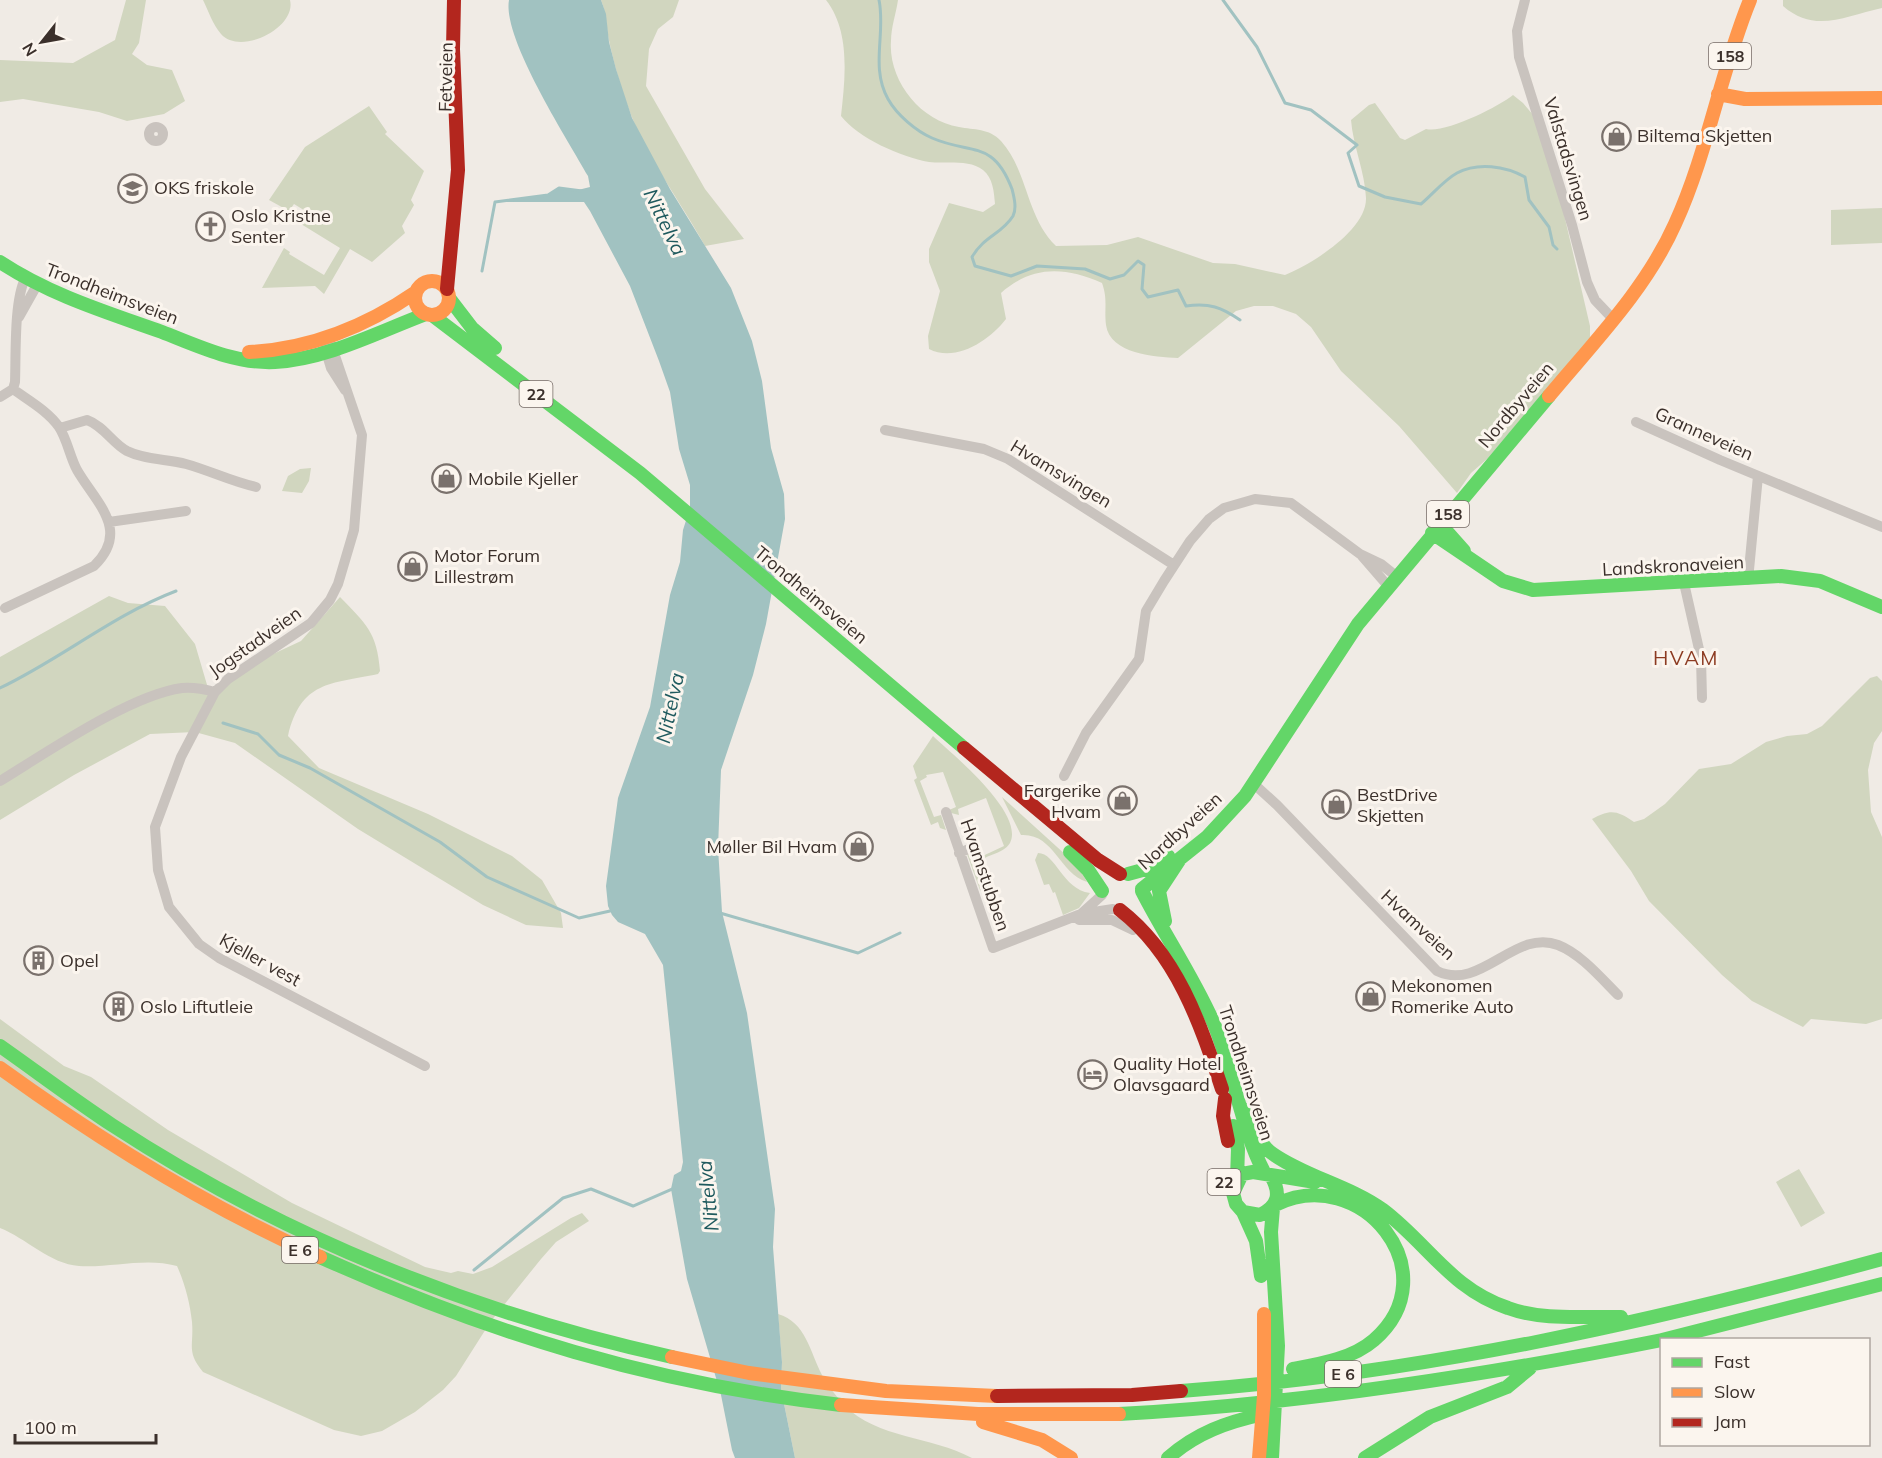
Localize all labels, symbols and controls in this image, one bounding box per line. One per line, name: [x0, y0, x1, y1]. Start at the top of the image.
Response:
north arrow: [12, 12, 72, 72]
text: N: [17, 39, 41, 60]
street label: Fetveien: [433, 42, 458, 112]
road number: 158: [1709, 43, 1751, 69]
street label: Valstadsvingen: [1539, 94, 1598, 223]
shop icon: Biltema Skjetten: [1600, 120, 1632, 152]
place label: Biltema Skjetten: [1637, 124, 1772, 147]
school or university icon: OKS friskole: [117, 172, 149, 204]
place label: OKS friskole: [154, 176, 254, 199]
water label: Nittelva: [639, 184, 692, 259]
place label: Oslo Kristne Senter: [231, 204, 331, 248]
church icon: Oslo Kristne Senter: [194, 210, 226, 242]
street label: Trondheimsveien: [42, 258, 182, 329]
street label: Nordbyveien: [1473, 357, 1558, 452]
road number: 22: [520, 381, 552, 407]
street label: Granneveien: [1652, 402, 1757, 465]
street label: Hvamsvingen: [1006, 434, 1116, 513]
shop icon: Mobile Kjeller: [431, 463, 463, 495]
place label: Mobile Kjeller: [468, 467, 578, 490]
road number: 158: [1427, 501, 1469, 527]
street label: Trondheimsveien: [750, 541, 873, 649]
place label: Motor Forum Lillestrøm: [434, 544, 540, 588]
shop icon: Motor Forum Lillestrøm: [397, 550, 429, 582]
street label: Landskronaveien: [1601, 550, 1744, 581]
street label: Jogstadveien: [204, 601, 305, 682]
district label: HVAM: [1653, 645, 1719, 670]
water label: Nittelva: [650, 670, 689, 745]
place label: Fargerike Hvam: [1024, 779, 1101, 823]
place label: BestDrive Skjetten: [1357, 783, 1438, 827]
shop icon: Fargerike Hvam: [1106, 785, 1138, 817]
street label: Nordbyveien: [1133, 787, 1226, 874]
shop icon: BestDrive Skjetten: [1320, 789, 1352, 821]
street label: Hvamstubben: [956, 816, 1015, 934]
shop icon: Møller Bil Hvam: [842, 831, 874, 863]
place label: Møller Bil Hvam: [706, 835, 837, 858]
street label: Hvamveien: [1376, 884, 1460, 965]
street label: Kjeller vest: [216, 928, 305, 991]
building icon: Opel: [23, 945, 55, 977]
place label: Opel: [60, 949, 99, 972]
place label: Mekonomen Romerike Auto: [1391, 974, 1514, 1018]
shop icon: Mekonomen Romerike Auto: [1354, 980, 1386, 1012]
building icon: Oslo Liftutleie: [103, 991, 135, 1023]
place label: Oslo Liftutleie: [140, 995, 253, 1018]
street label: Trondheimsveien: [1214, 1002, 1279, 1143]
place label: Quality Hotel Olavsgaard: [1113, 1052, 1222, 1096]
hotel icon: Quality Hotel Olavsgaard: [1076, 1058, 1108, 1090]
water label: Nittelva: [691, 1159, 724, 1233]
road number: 22: [1208, 1169, 1240, 1195]
road number: E 6: [282, 1237, 318, 1263]
legend: [1660, 1338, 1870, 1446]
text: Fast: [1714, 1350, 1750, 1373]
road number: E 6: [1325, 1361, 1361, 1387]
text: Slow: [1714, 1380, 1756, 1403]
scale bar: [15, 1407, 156, 1445]
text: Jam: [1714, 1410, 1747, 1433]
text: 100 m: [24, 1416, 77, 1439]

